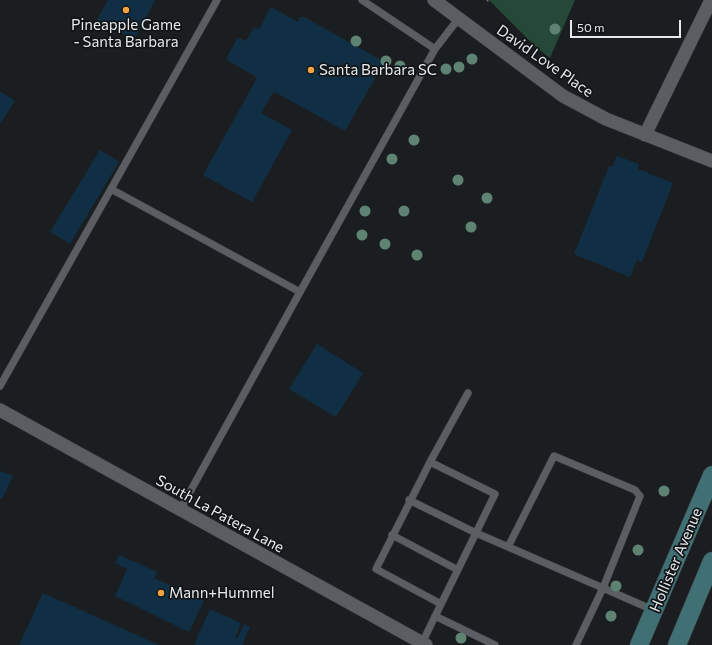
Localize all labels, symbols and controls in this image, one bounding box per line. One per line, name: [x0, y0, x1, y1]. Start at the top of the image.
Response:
marker: Pineapple Game - Santa Barbara: [121, 5, 131, 15]
scale bar: [572, 12, 683, 38]
place label: Pineapple Game - Santa Barbara: [71, 16, 181, 51]
text: 50 m: [577, 20, 605, 34]
street label: David Love Place: [493, 21, 597, 101]
place label: Santa Barbara SC: [319, 61, 437, 79]
marker: Santa Barbara SC: [306, 65, 316, 75]
street label: South La Patera Lane: [153, 471, 287, 557]
street label: Hollister Avenue: [646, 505, 706, 615]
place label: Mann+Hummel: [169, 584, 275, 602]
marker: Mann+Hummel: [156, 588, 166, 598]

